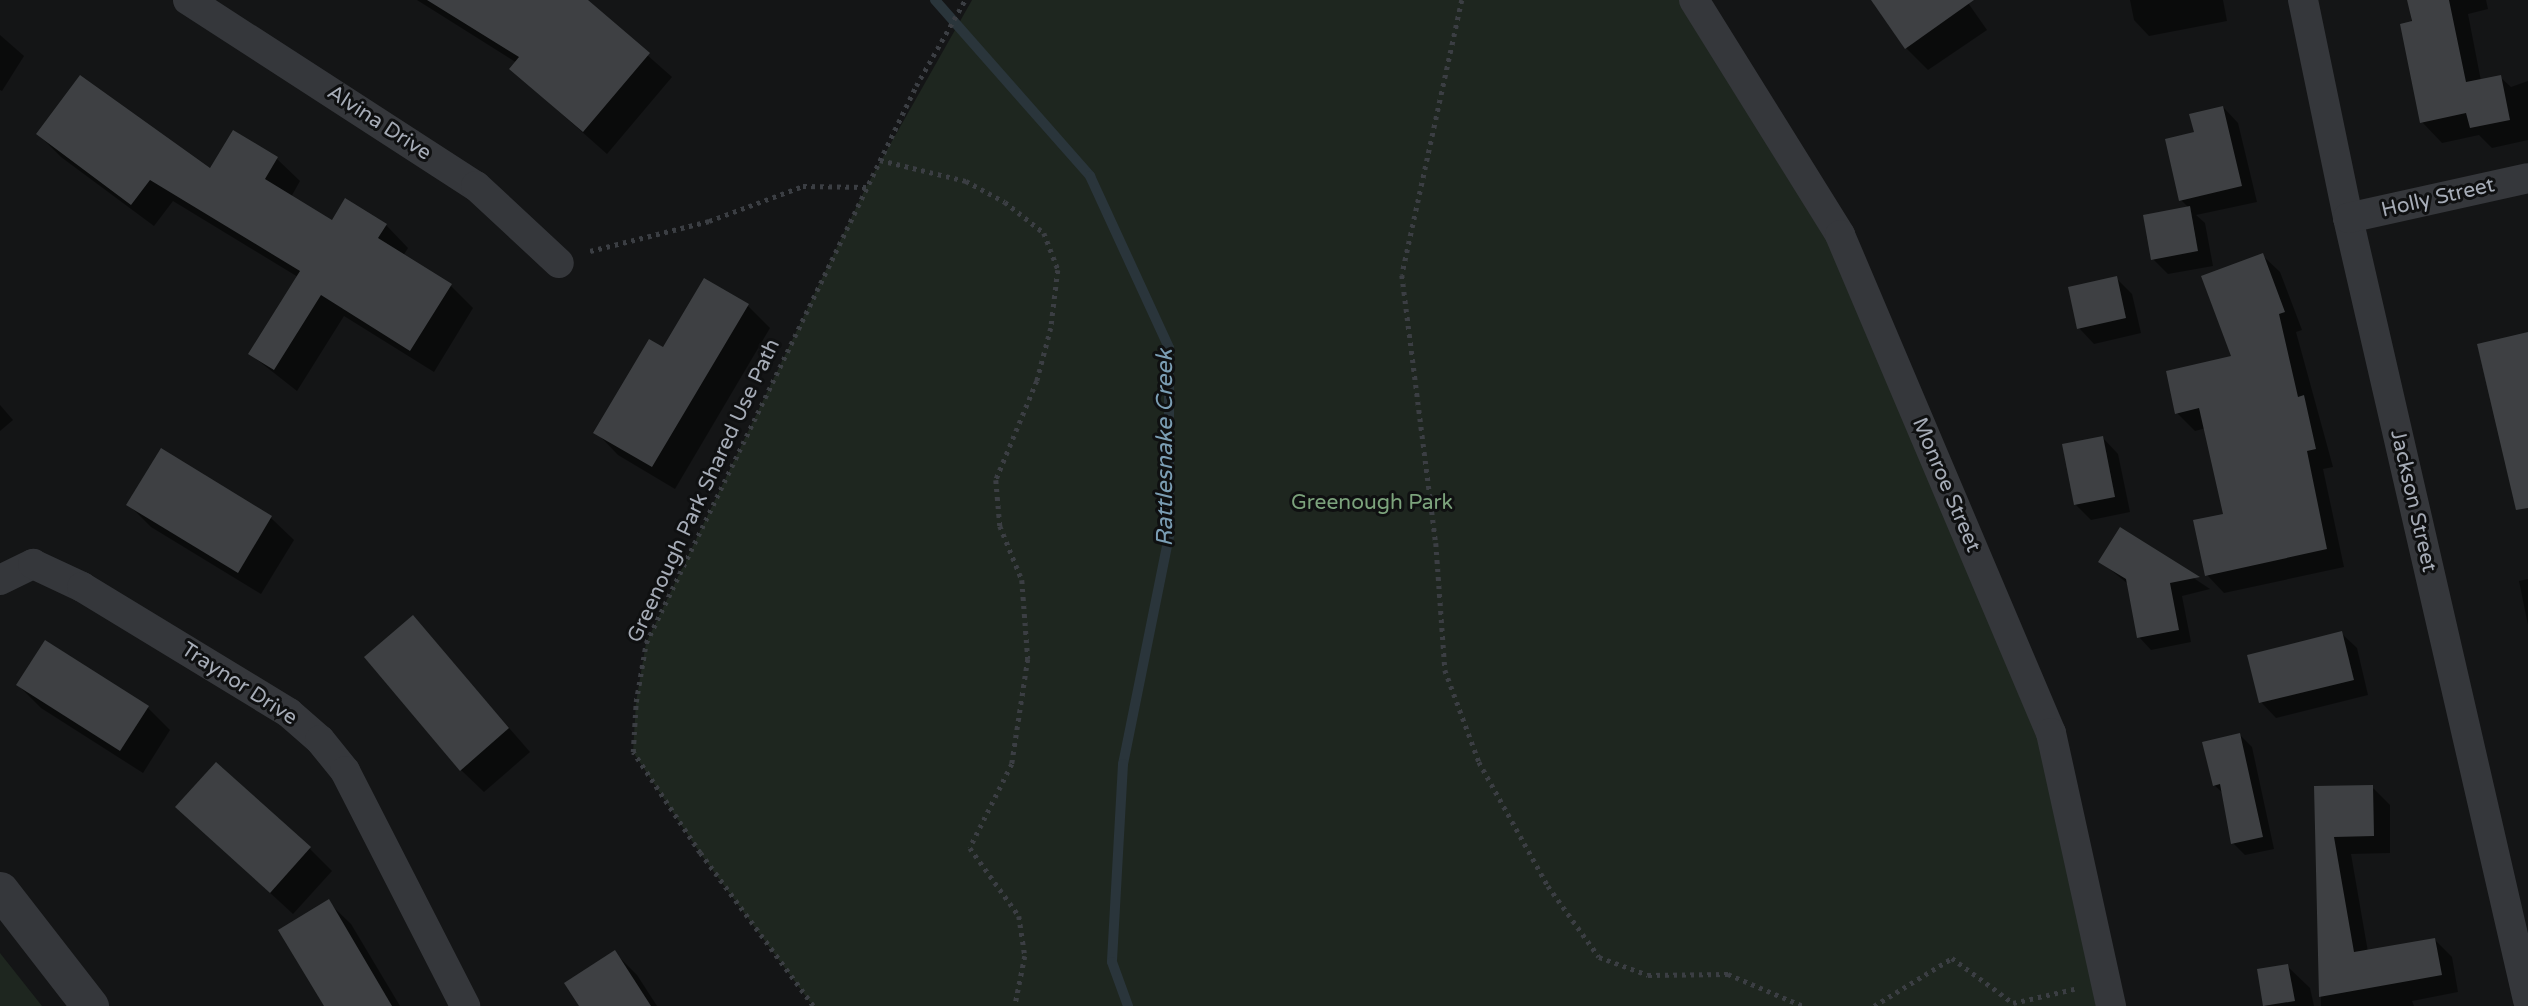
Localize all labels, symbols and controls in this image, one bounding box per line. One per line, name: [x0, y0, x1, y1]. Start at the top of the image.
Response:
street label: Alvina Drive: [322, 80, 436, 166]
street label: Holly Street: [2379, 173, 2497, 223]
street label: Greenough Park Shared Use Path: [622, 335, 786, 647]
water label: Rattlesnake Creek: [1151, 349, 1179, 547]
street label: Monroe Street: [1906, 414, 1986, 556]
street label: Jackson Street: [2384, 427, 2442, 575]
park label: Greenough Park: [1291, 490, 1453, 516]
street label: Traynor Drive: [176, 637, 302, 731]

